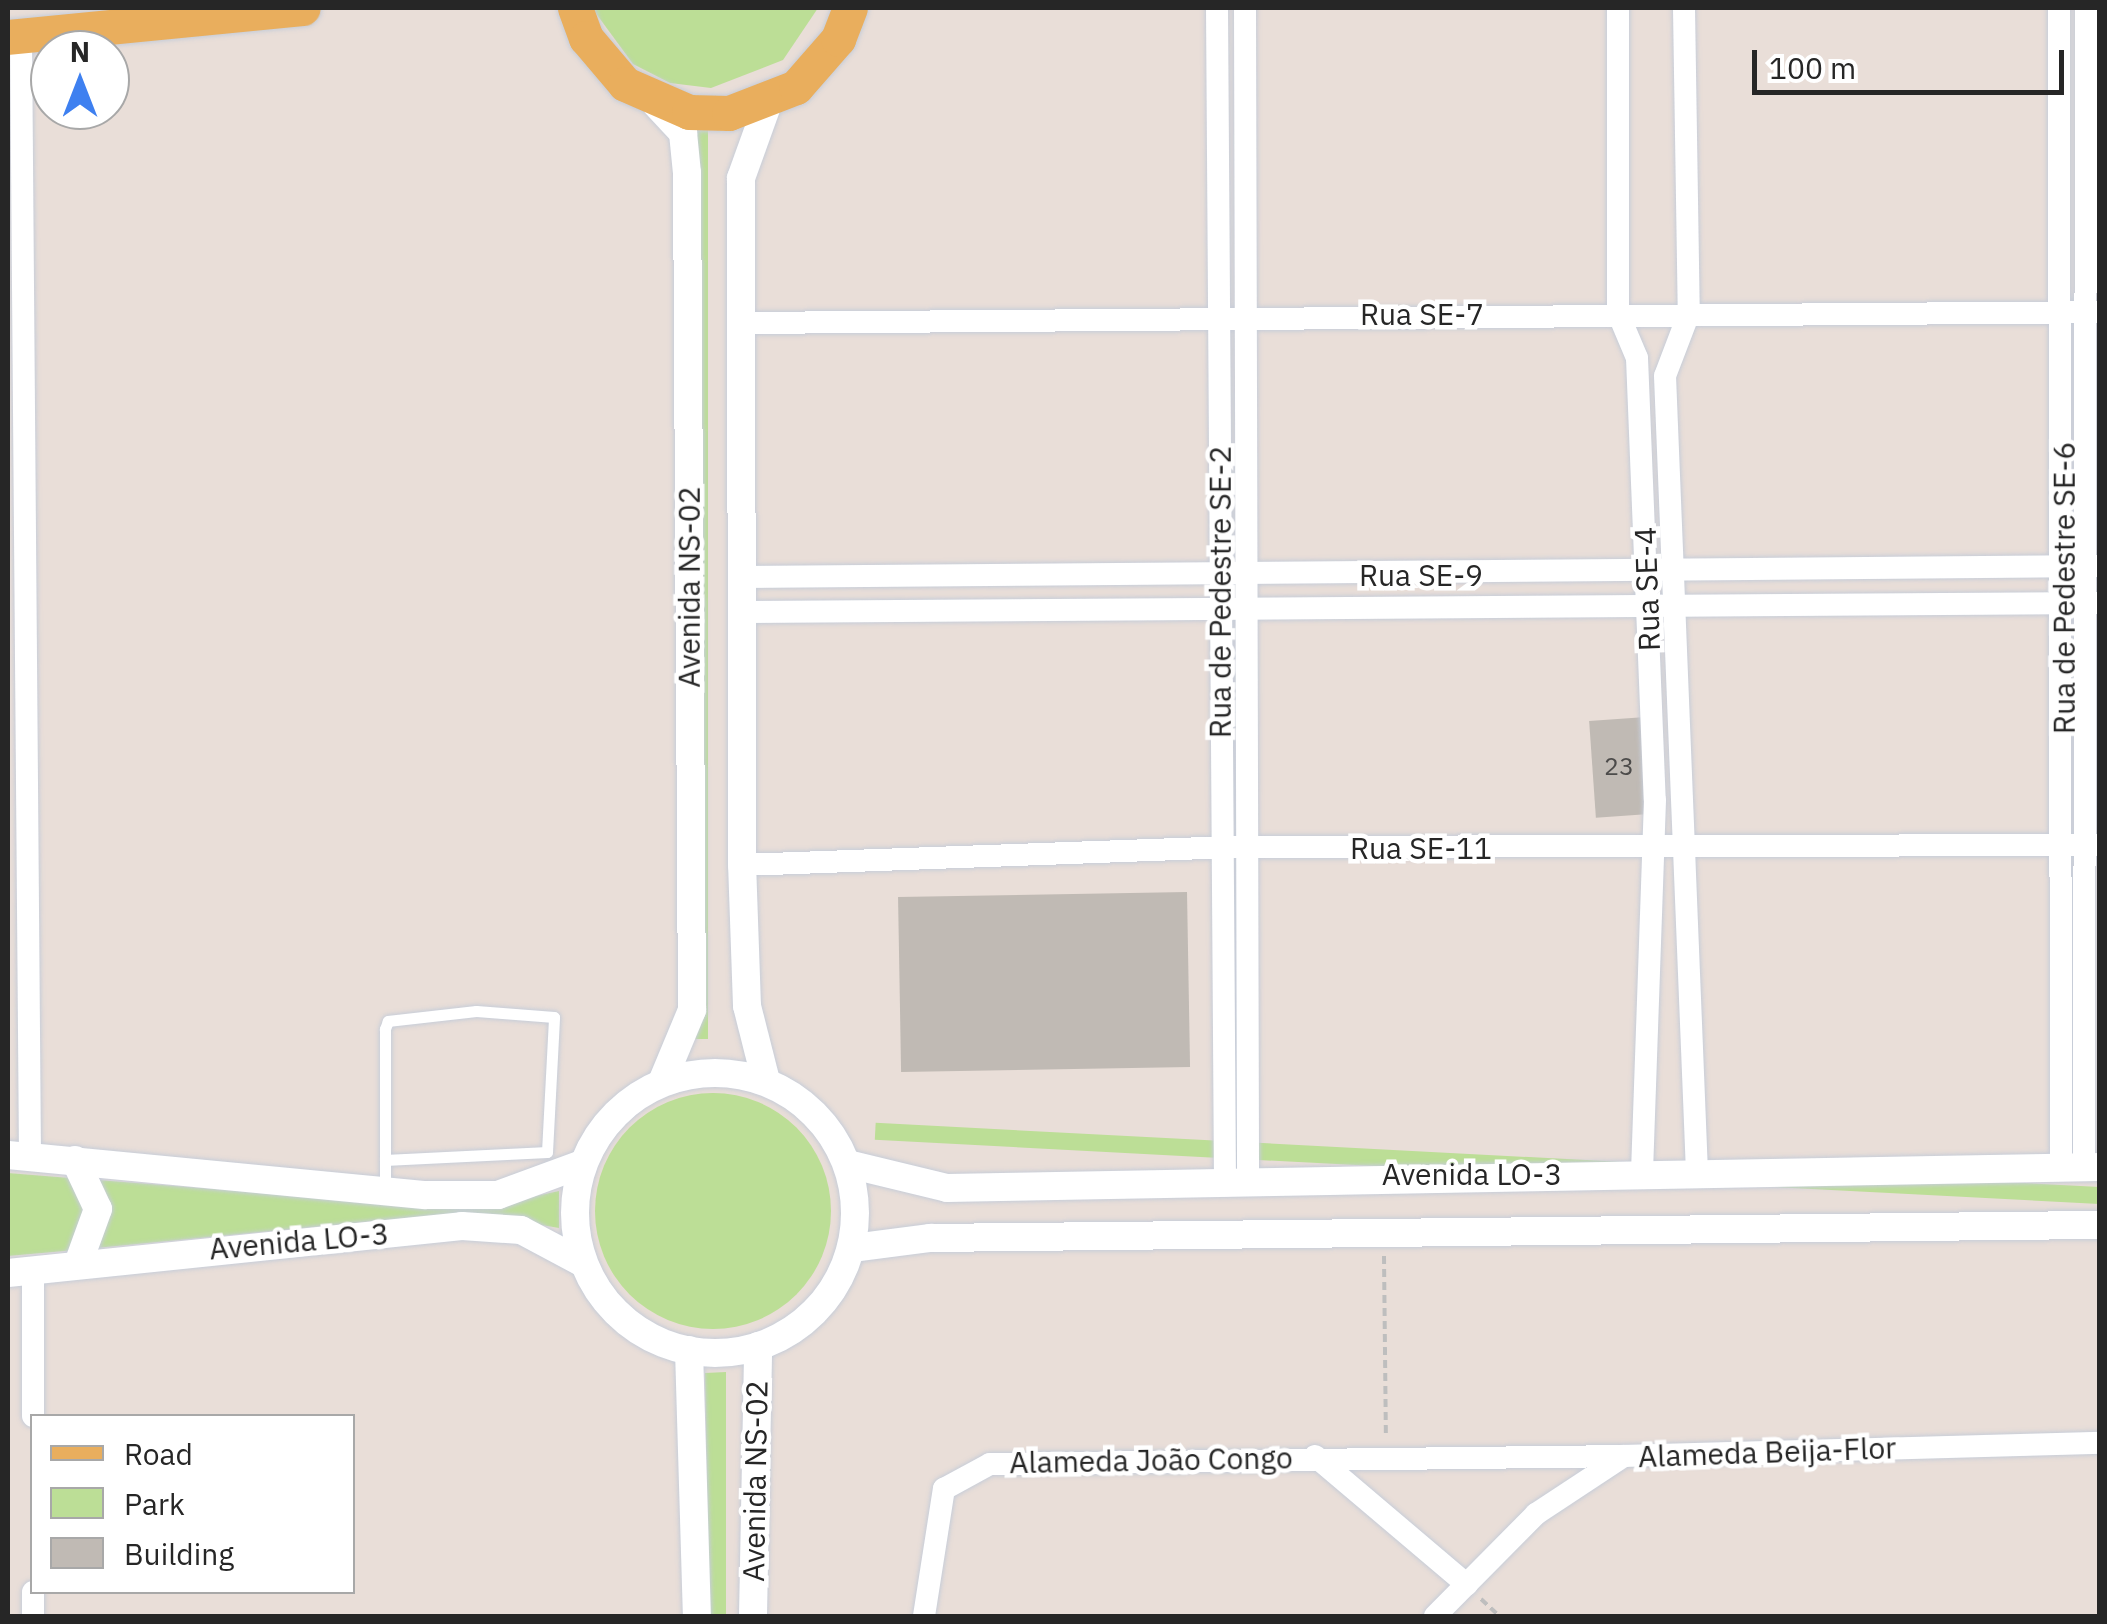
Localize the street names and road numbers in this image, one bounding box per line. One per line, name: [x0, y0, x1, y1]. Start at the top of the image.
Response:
street label: Rua SE-7: [1360, 296, 1484, 332]
street label: Rua de Pedestre SE-6: [2046, 442, 2082, 734]
street label: Rua de Pedestre SE-2: [1202, 446, 1238, 738]
street label: Avenida NS-02: [671, 486, 707, 688]
street label: Rua SE-4: [1627, 526, 1667, 652]
street label: Rua SE-9: [1359, 557, 1483, 593]
street label: Rua SE-11: [1350, 830, 1492, 866]
street label: Avenida LO-3: [1382, 1156, 1562, 1192]
street label: Avenida LO-3: [208, 1215, 390, 1267]
street label: Avenida NS-02: [735, 1380, 775, 1582]
street label: Alameda Beija-Flor: [1637, 1430, 1897, 1474]
street label: Alameda João Congo: [1009, 1440, 1293, 1480]

